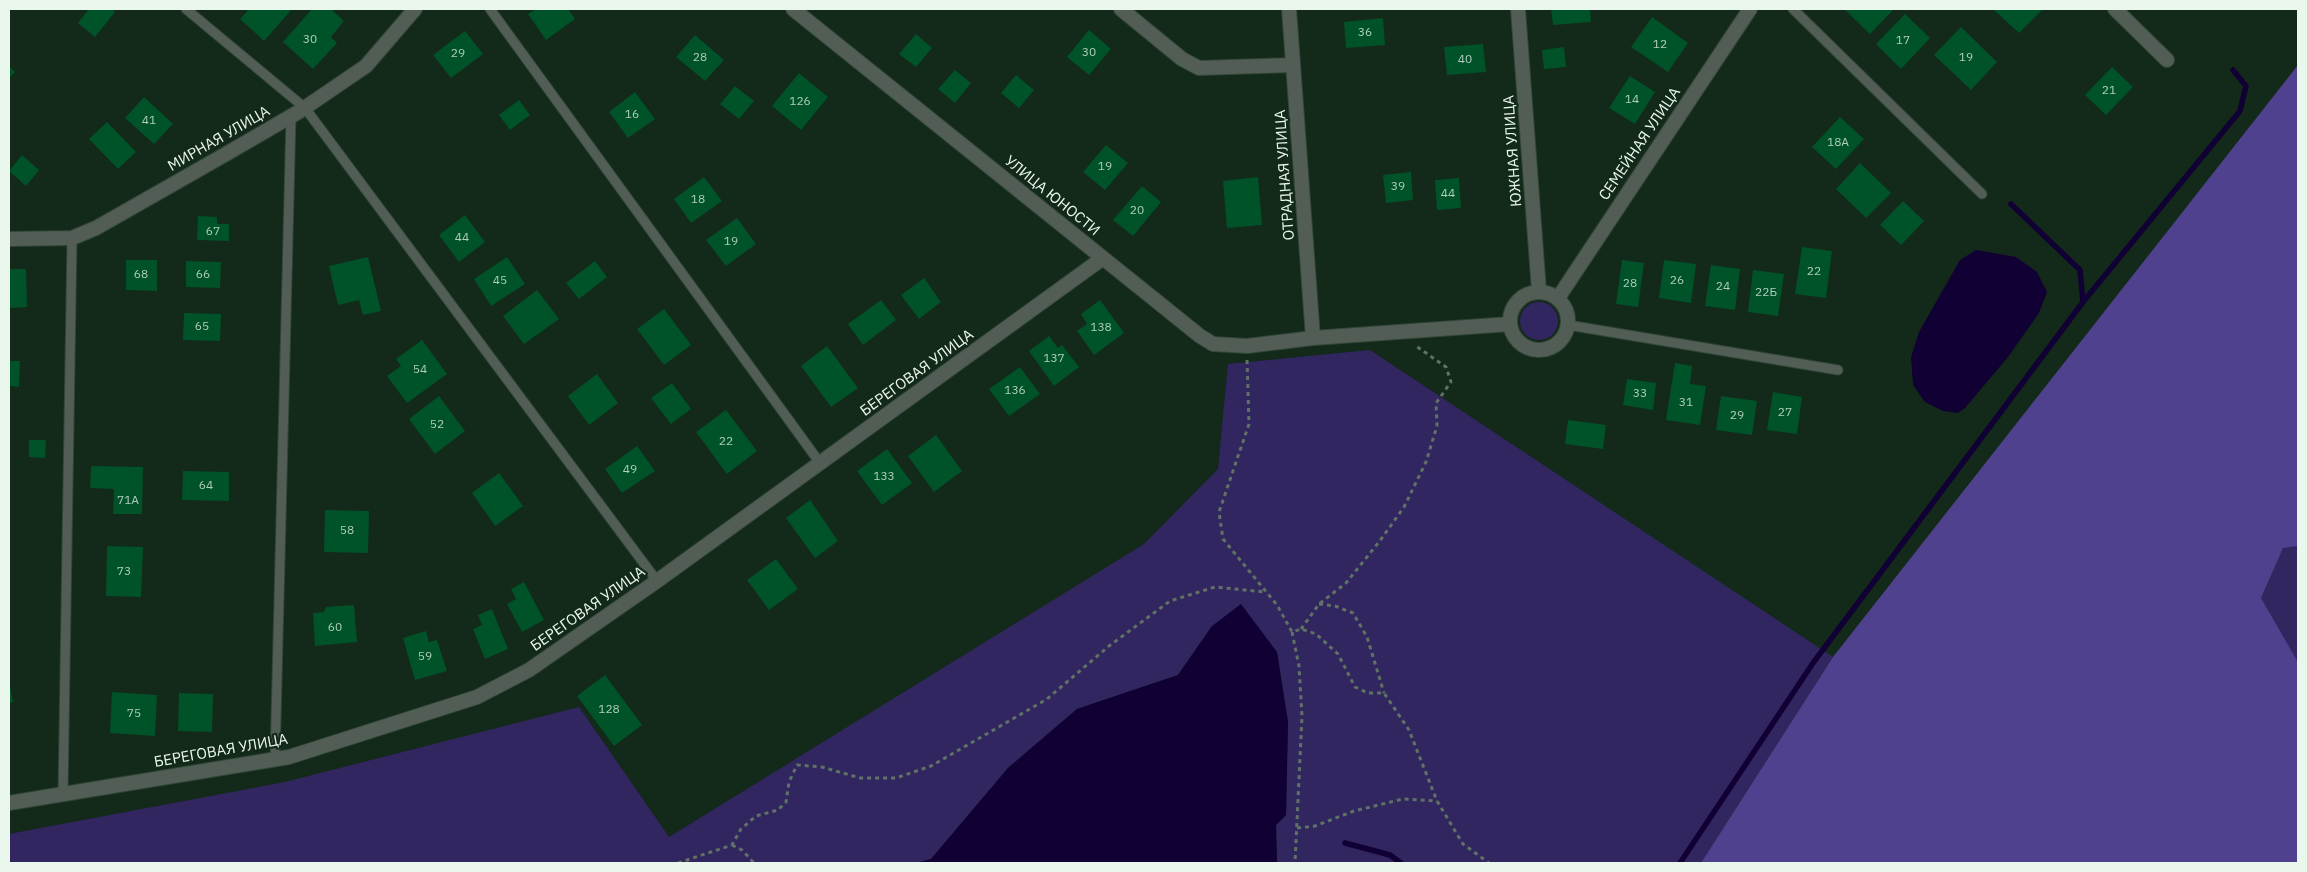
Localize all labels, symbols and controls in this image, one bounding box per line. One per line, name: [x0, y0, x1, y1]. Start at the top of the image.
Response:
house number: 36: [1358, 26, 1372, 40]
house number: 30: [303, 33, 317, 47]
house number: 17: [1896, 34, 1910, 48]
house number: 12: [1653, 38, 1667, 52]
house number: 30: [1082, 46, 1096, 60]
house number: 29: [451, 47, 465, 61]
house number: 28: [693, 51, 707, 65]
house number: 19: [1959, 51, 1973, 65]
house number: 40: [1458, 53, 1472, 67]
street label: СЕМЕЙНАЯ УЛИЦА: [1595, 84, 1685, 204]
house number: 21: [2102, 84, 2116, 98]
house number: 14: [1625, 93, 1639, 107]
house number: 126: [789, 95, 811, 109]
street label: ЮЖНАЯ УЛИЦА: [1500, 95, 1526, 207]
street label: МИРНАЯ УЛИЦА: [165, 102, 273, 176]
house number: 16: [625, 108, 639, 122]
street label: ОТРАДНАЯ УЛИЦА: [1271, 109, 1299, 241]
house number: 41: [142, 114, 156, 128]
house number: 18А: [1827, 136, 1849, 150]
street label: УЛИЦА ЮНОСТИ: [1001, 152, 1103, 240]
house number: 19: [1098, 160, 1112, 174]
house number: 39: [1391, 180, 1405, 194]
house number: 44: [1441, 187, 1455, 201]
house number: 18: [691, 193, 705, 207]
house number: 20: [1130, 204, 1144, 218]
house number: 67: [206, 225, 220, 239]
house number: 44: [455, 231, 469, 245]
house number: 19: [724, 235, 738, 249]
house number: 22: [1807, 265, 1821, 279]
house number: 68: [134, 268, 148, 282]
house number: 66: [196, 268, 210, 282]
house number: 45: [493, 274, 507, 288]
house number: 26: [1670, 274, 1684, 288]
house number: 28: [1623, 277, 1637, 291]
house number: 24: [1716, 280, 1730, 294]
house number: 22Б: [1755, 286, 1777, 300]
house number: 65: [195, 320, 209, 334]
house number: 138: [1090, 321, 1112, 335]
street label: БЕРЕГОВАЯ УЛИЦА: [857, 326, 977, 420]
house number: 137: [1043, 352, 1065, 366]
house number: 54: [413, 363, 427, 377]
house number: 136: [1004, 384, 1026, 398]
house number: 33: [1633, 387, 1647, 401]
house number: 31: [1679, 396, 1693, 410]
house number: 27: [1778, 406, 1792, 420]
house number: 29: [1730, 409, 1744, 423]
house number: 52: [430, 418, 444, 432]
house number: 22: [719, 435, 733, 449]
house number: 49: [623, 463, 637, 477]
house number: 133: [873, 470, 895, 484]
house number: 64: [199, 479, 213, 493]
house number: 71А: [117, 494, 139, 508]
house number: 58: [340, 524, 354, 538]
street label: БЕРЕГОВАЯ УЛИЦА: [527, 563, 649, 655]
house number: 73: [117, 565, 131, 579]
house number: 60: [328, 621, 342, 635]
house number: 59: [418, 650, 432, 664]
house number: 128: [598, 703, 620, 717]
house number: 75: [127, 707, 141, 721]
street label: БЕРЕГОВАЯ УЛИЦА: [153, 730, 289, 772]

